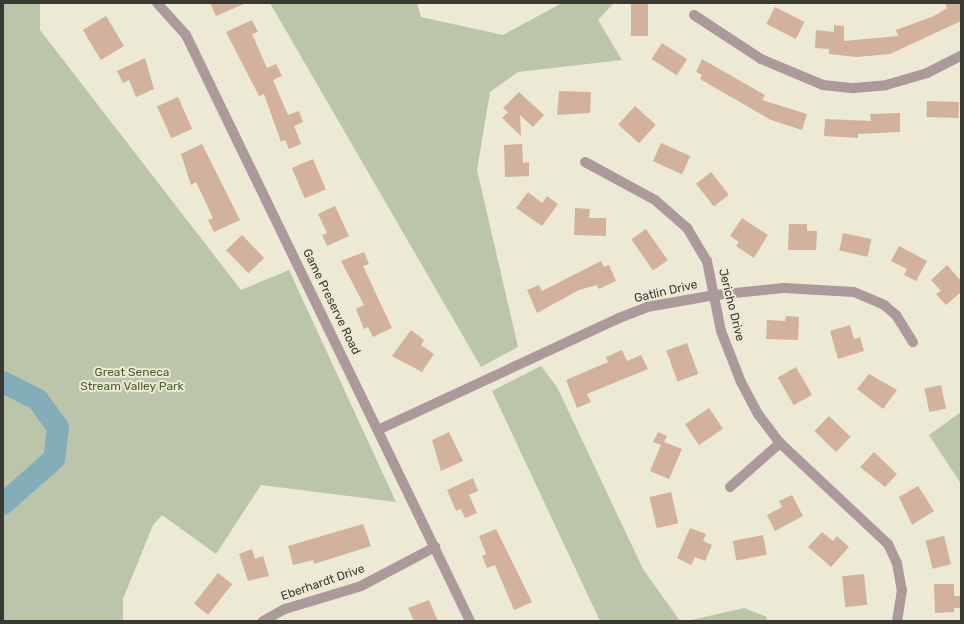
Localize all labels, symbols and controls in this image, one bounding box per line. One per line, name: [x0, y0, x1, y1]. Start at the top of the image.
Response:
street label: Game Preserve Road: [299, 247, 363, 357]
street label: Jericho Drive: [715, 267, 747, 343]
street label: Gatlin Drive: [633, 278, 699, 306]
park label: Great Seneca Stream Valley Park: [80, 366, 184, 394]
street label: Eberhardt Drive: [279, 562, 367, 604]

